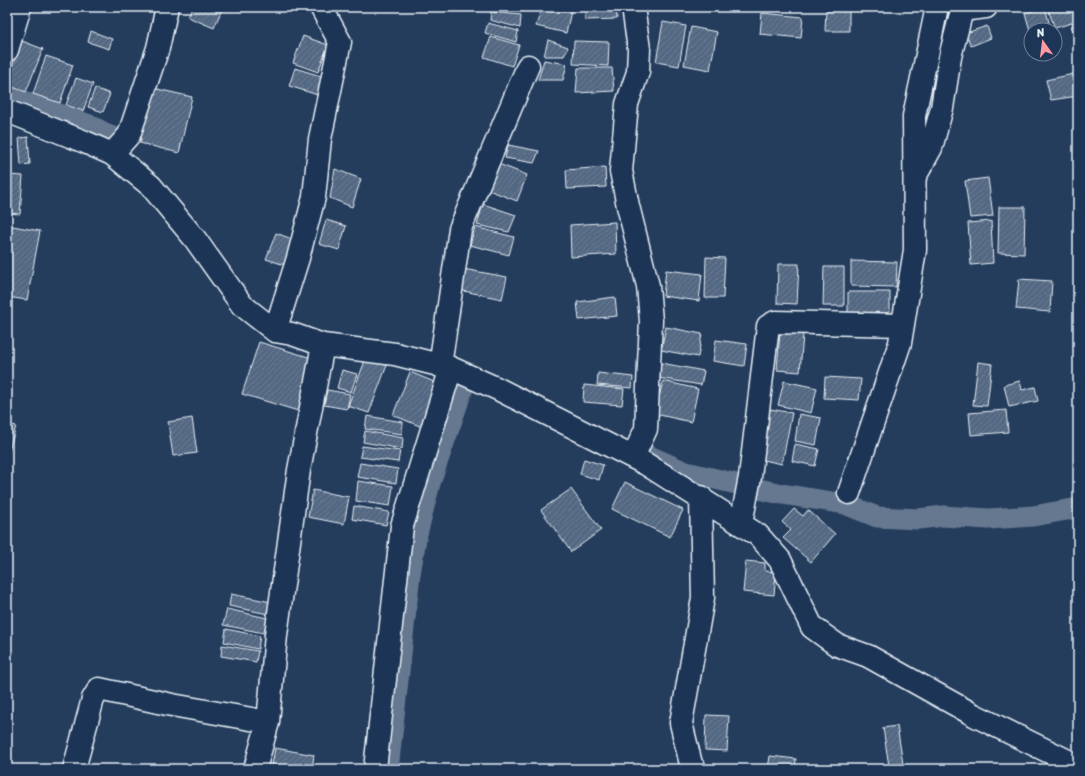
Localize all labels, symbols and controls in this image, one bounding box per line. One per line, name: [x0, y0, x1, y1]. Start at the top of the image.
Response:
north arrow: [1023, 22, 1063, 62]
text: N: [1034, 23, 1047, 43]

